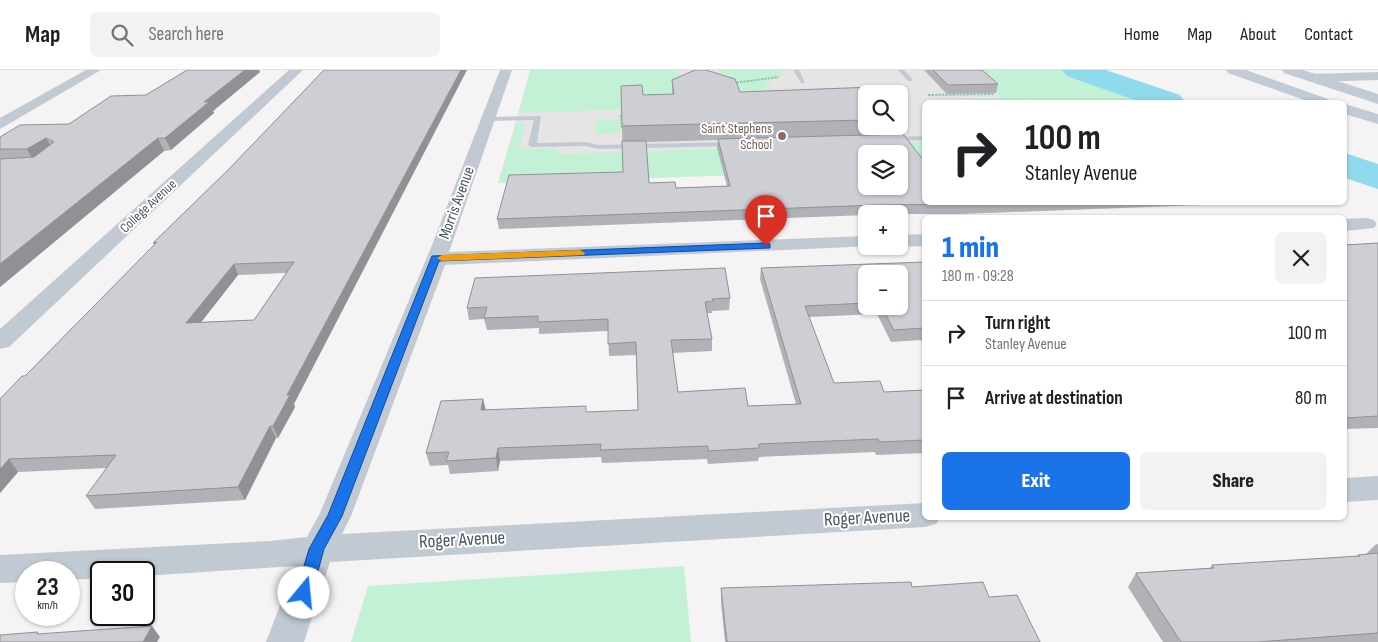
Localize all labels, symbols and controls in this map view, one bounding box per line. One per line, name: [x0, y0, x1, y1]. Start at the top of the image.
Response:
search box: [90, 12, 440, 57]
text: Map: [25, 20, 60, 49]
icon: search: [108, 21, 136, 49]
text: Search here: [148, 23, 224, 46]
text: Home: [1124, 24, 1159, 45]
text: Map: [1187, 24, 1212, 45]
text: About: [1240, 24, 1276, 45]
text: Contact: [1304, 24, 1353, 45]
map controls: [858, 85, 908, 315]
button: search: [858, 85, 908, 135]
text: 100 m: [1025, 117, 1101, 160]
place label: Saint Stephens School: [701, 120, 772, 153]
icon: right: [942, 120, 1007, 185]
marker: Saint Stephens School: [776, 130, 788, 142]
button: layers: [858, 145, 908, 195]
text: Stanley Avenue: [1025, 160, 1137, 187]
street label: Morris Avenue: [435, 164, 479, 242]
street label: College Avenue: [116, 176, 180, 236]
pin: [745, 195, 787, 246]
icon: arrive: [752, 202, 780, 230]
button: +: [858, 205, 908, 255]
text: 1 min: [942, 230, 999, 266]
button: close: [1275, 232, 1327, 284]
button: −: [858, 265, 908, 315]
text: 180 m · 09:28: [942, 267, 1014, 286]
text: Turn right: [985, 312, 1050, 335]
icon: right: [942, 319, 970, 347]
text: 100 m: [1288, 322, 1327, 345]
text: Stanley Avenue: [985, 335, 1067, 354]
icon: arrive: [942, 384, 970, 412]
text: Arrive at destination: [985, 387, 1123, 410]
text: 80 m: [1295, 387, 1327, 410]
button: Exit: [942, 452, 1130, 510]
button: Share: [1140, 452, 1327, 510]
street label: Roger Avenue: [823, 504, 911, 532]
street label: Roger Avenue: [418, 526, 506, 554]
speed limit sign: 30: [90, 561, 155, 626]
position arrow: [277, 566, 329, 618]
text: 23: [36, 572, 59, 603]
text: km/h: [37, 598, 58, 613]

